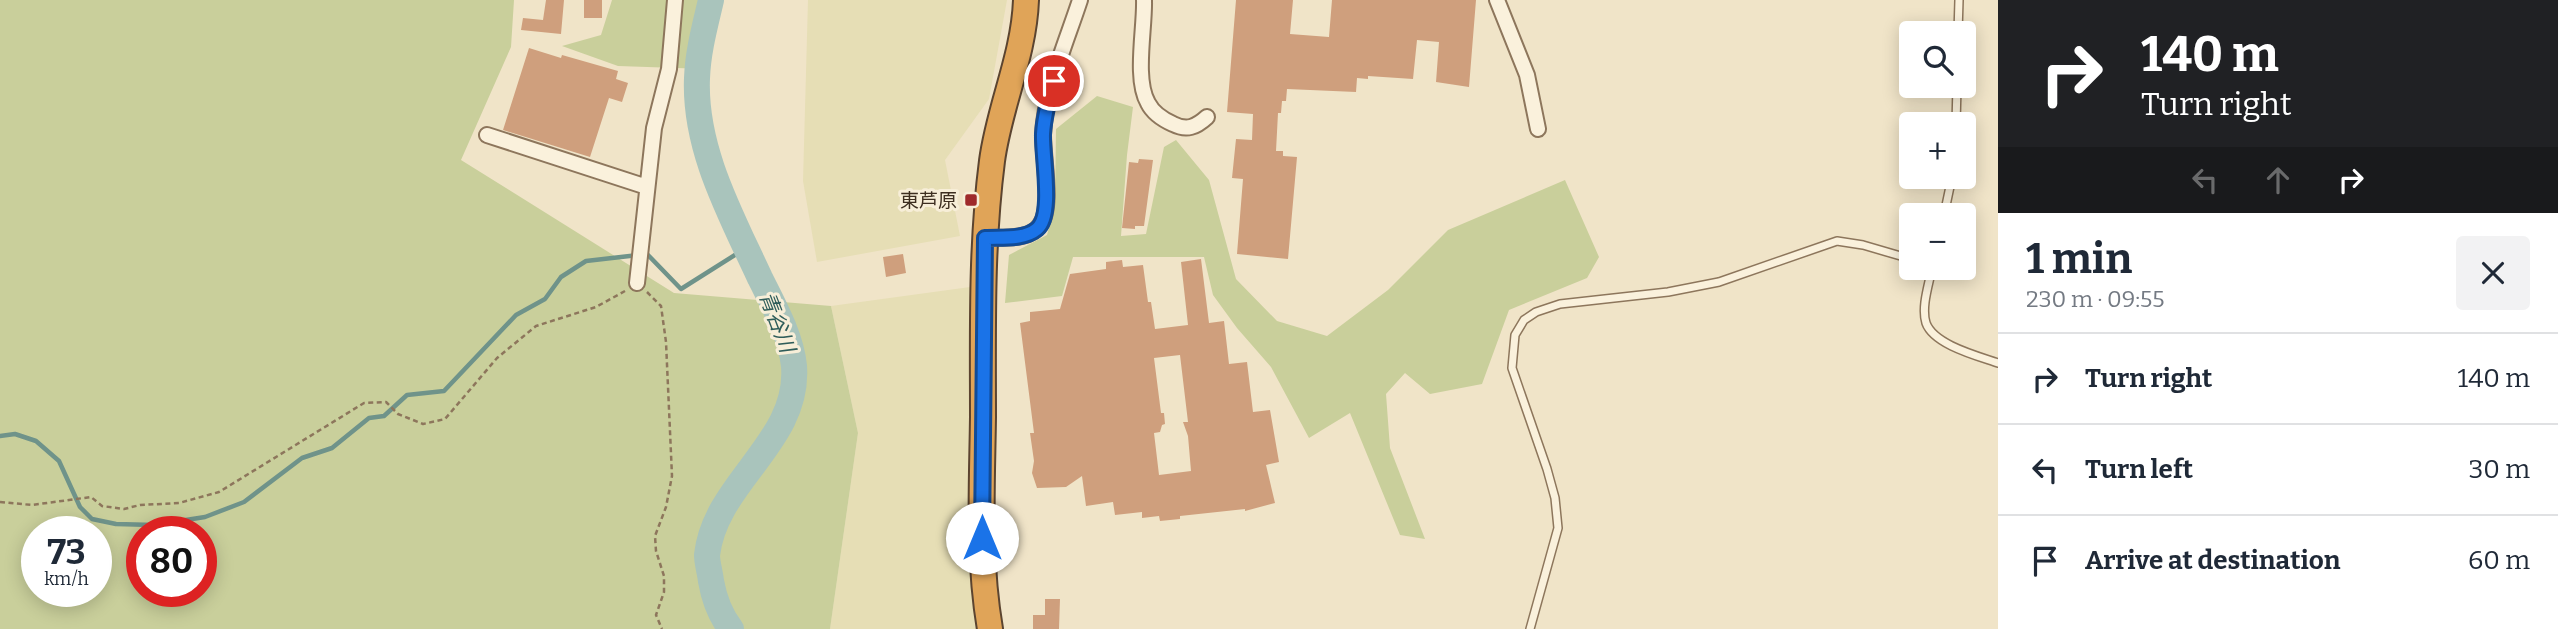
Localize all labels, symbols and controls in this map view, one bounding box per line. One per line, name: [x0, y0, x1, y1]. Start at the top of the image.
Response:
map controls: [1899, 21, 1976, 280]
button: search: [1899, 21, 1976, 98]
text: 140 m: [2141, 25, 2279, 84]
icon: right: [2026, 28, 2117, 119]
pin: [1024, 51, 1084, 111]
icon: arrive: [1035, 62, 1073, 100]
text: Turn right: [2141, 85, 2292, 123]
button: +: [1899, 112, 1976, 189]
icon: left: [2186, 161, 2224, 199]
icon: ahead: [2259, 161, 2297, 199]
icon: right: [2332, 161, 2370, 199]
place label: 東芦原: [900, 189, 957, 212]
marker: 東芦原: [963, 192, 979, 208]
button: −: [1899, 203, 1976, 280]
text: 1 min: [2026, 234, 2132, 284]
button: close: [2456, 236, 2530, 310]
text: 230 m · 09:55: [2026, 285, 2165, 313]
water label: 青谷川: [754, 288, 801, 358]
icon: right: [2026, 360, 2064, 398]
text: Turn right: [2085, 363, 2212, 394]
text: 140 m: [2458, 363, 2530, 394]
icon: left: [2026, 451, 2064, 489]
text: Turn left: [2085, 454, 2193, 485]
text: 30 m: [2469, 454, 2530, 485]
position arrow: [945, 501, 1019, 575]
speed limit sign: 80: [126, 516, 217, 607]
text: 73: [47, 531, 86, 573]
icon: arrive: [2026, 542, 2064, 580]
text: Arrive at destination: [2085, 545, 2340, 576]
text: 60 m: [2468, 545, 2530, 576]
text: km/h: [44, 568, 89, 590]

